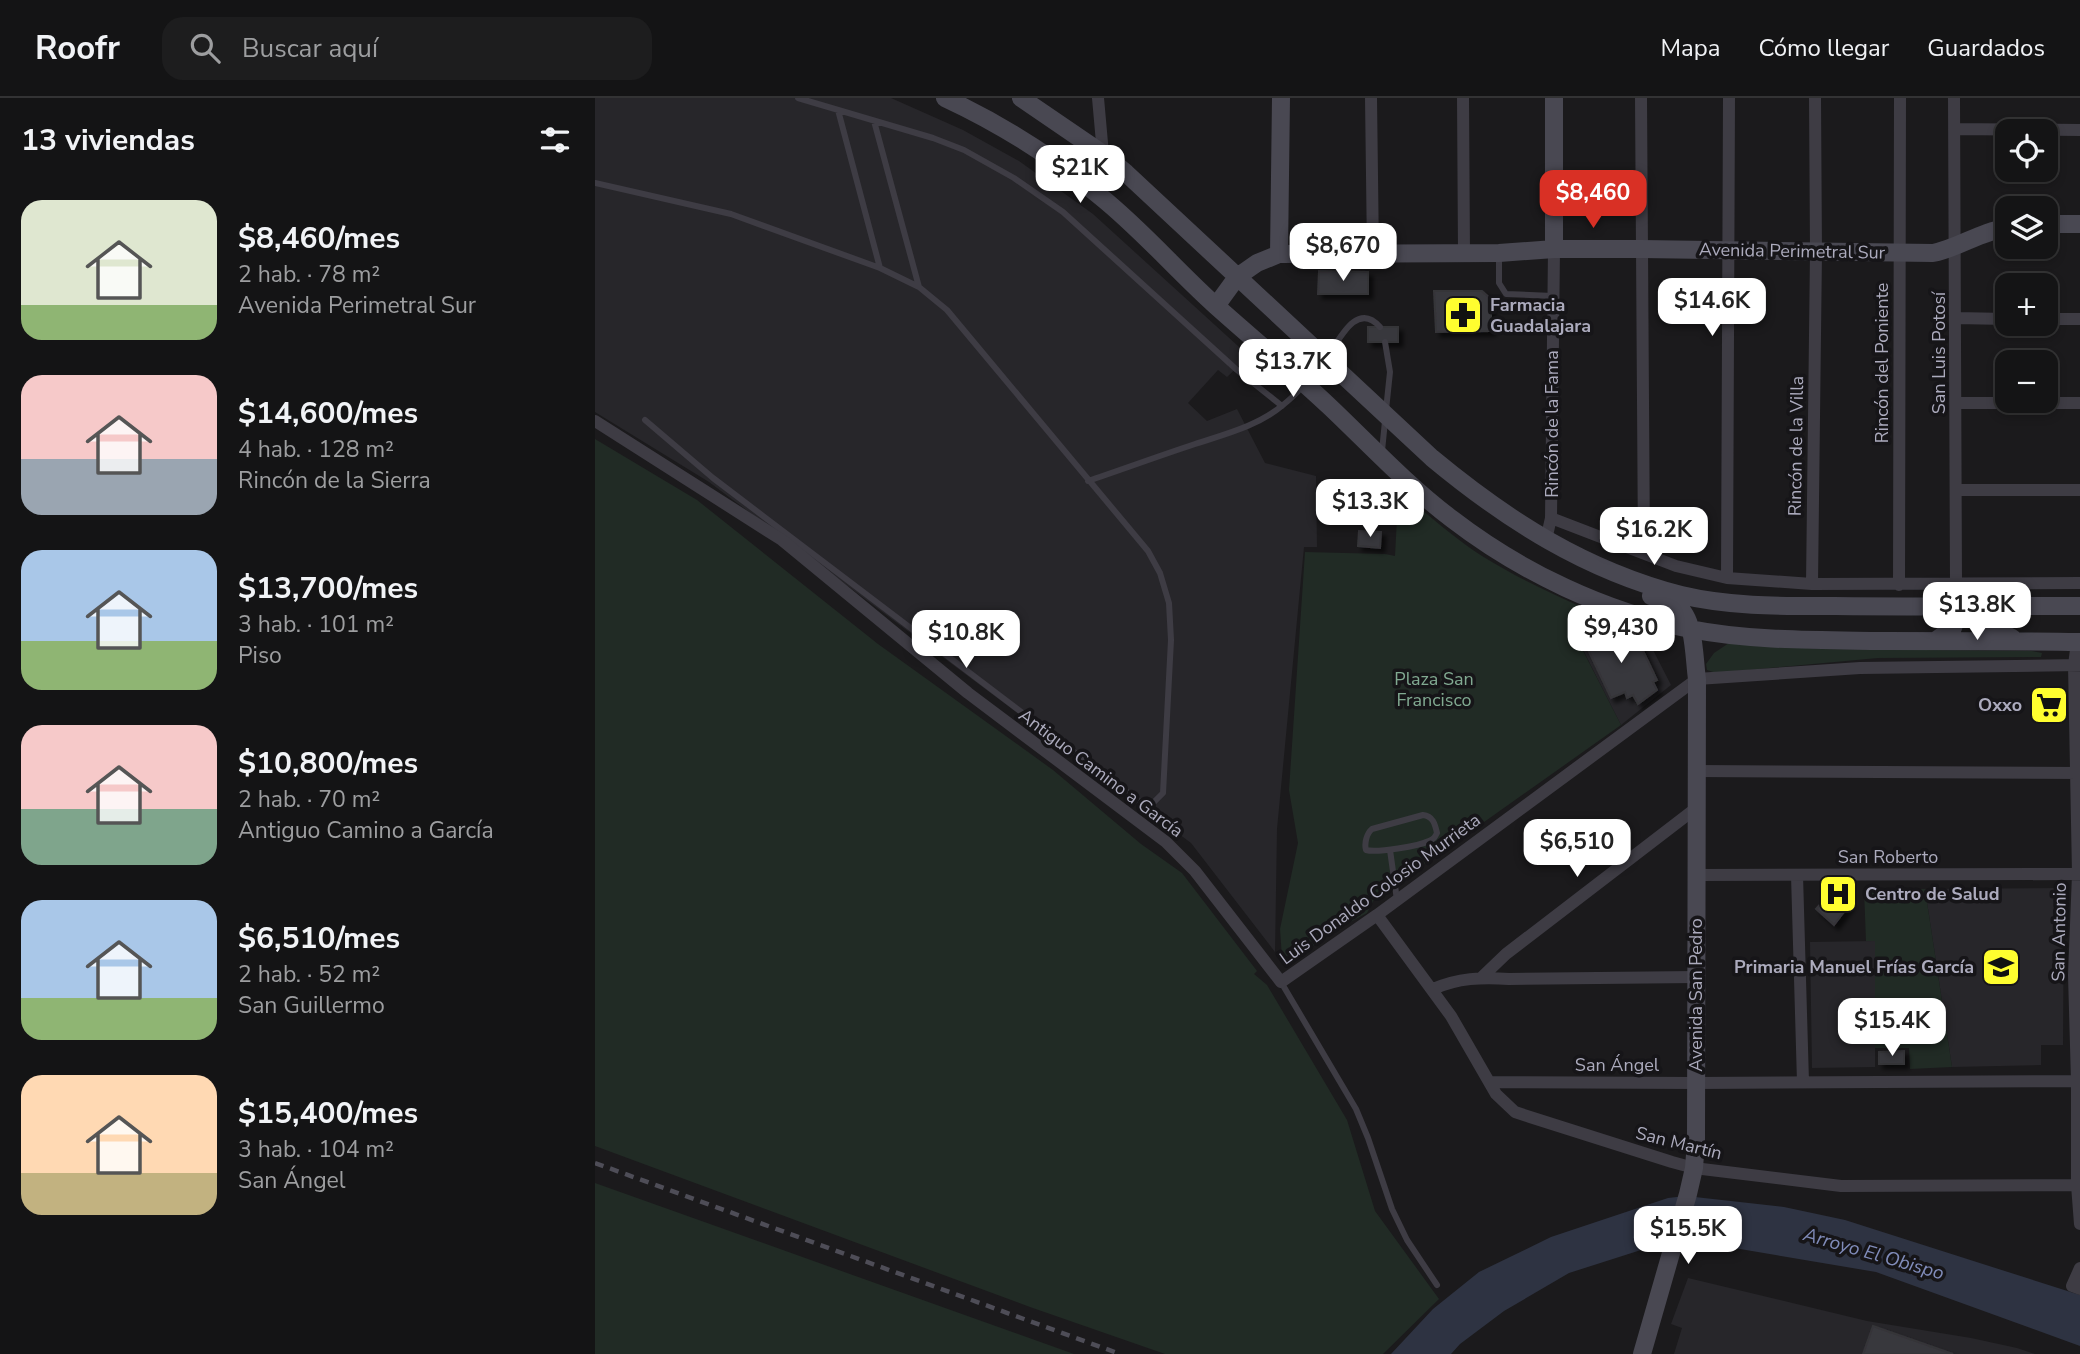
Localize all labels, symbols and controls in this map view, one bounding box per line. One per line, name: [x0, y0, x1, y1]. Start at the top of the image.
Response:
search box: [162, 17, 652, 80]
text: Roofr: [35, 26, 120, 71]
icon: search: [186, 29, 224, 67]
text: Buscar aquí: [242, 31, 378, 66]
text: Mapa: [1660, 32, 1720, 64]
text: Cómo llegar: [1758, 32, 1889, 64]
text: Guardados: [1927, 32, 2045, 64]
map controls: [1995, 119, 2058, 413]
button: locate: [1995, 119, 2058, 182]
text: 13 viviendas: [21, 120, 195, 161]
icon: filters: [536, 121, 574, 159]
pin: $21K: [1039, 146, 1121, 205]
text: $21K: [1052, 152, 1108, 183]
pin: $8,460: [1536, 170, 1650, 230]
text: $8,460: [1556, 177, 1630, 208]
button: layers: [1995, 196, 2058, 259]
text: $8,460/mes: [238, 218, 400, 259]
pin: $8,670: [1286, 223, 1400, 283]
icon: home: [77, 228, 161, 312]
text: $8,670: [1306, 230, 1380, 261]
street label: Avenida Perimetral Sur: [1699, 237, 1886, 265]
text: 2 hab. · 78 m²: [238, 259, 380, 290]
button: +: [1995, 273, 2058, 336]
pin: $14.6K: [1655, 278, 1769, 338]
street label: Rincón del Poniente: [1870, 283, 1894, 443]
text: $14.6K: [1674, 285, 1750, 316]
text: Avenida Perimetral Sur: [238, 290, 476, 321]
street label: San Luis Potosí: [1927, 291, 1951, 414]
place label: Farmacia Guadalajara: [1490, 293, 1591, 338]
pharmacy icon: Farmacia Guadalajara: [1442, 294, 1484, 336]
pin: $13.7K: [1236, 340, 1350, 399]
text: $13.7K: [1255, 346, 1331, 377]
street label: Rincón de la Fama: [1540, 350, 1564, 498]
button: −: [1995, 350, 2058, 413]
street label: Rincón de la Villa: [1783, 376, 1809, 516]
text: $14,600/mes: [238, 393, 418, 434]
icon: home: [77, 403, 161, 487]
text: 4 hab. · 128 m²: [238, 434, 394, 465]
text: Rincón de la Sierra: [238, 465, 431, 496]
pin: $13.3K: [1313, 480, 1427, 539]
text: $13.3K: [1332, 486, 1408, 517]
pin: $16.2K: [1597, 508, 1711, 567]
text: $16.2K: [1616, 514, 1692, 545]
text: $13,700/mes: [238, 568, 418, 609]
icon: home: [77, 578, 161, 662]
pin: $13.8K: [1920, 582, 2034, 642]
text: $13.8K: [1939, 589, 2015, 620]
pin: $9,430: [1564, 606, 1678, 665]
text: 3 hab. · 101 m²: [238, 609, 394, 640]
pin: $10.8K: [909, 610, 1023, 670]
text: $9,430: [1584, 612, 1658, 643]
text: $10.8K: [928, 617, 1004, 648]
text: Piso: [238, 640, 282, 671]
park label: Plaza San Francisco: [1394, 667, 1474, 712]
supermarket icon: Oxxo: [2028, 684, 2070, 726]
place label: Oxxo: [1978, 693, 2022, 717]
street label: Antiguo Camino a García: [1014, 703, 1188, 843]
text: $10,800/mes: [238, 743, 418, 784]
icon: home: [77, 753, 161, 837]
text: 2 hab. · 70 m²: [238, 784, 380, 815]
street label: Luis Donaldo Colosio Murrieta: [1275, 808, 1485, 970]
text: Antiguo Camino a García: [238, 815, 494, 846]
pin: $6,510: [1520, 820, 1634, 879]
text: $6,510: [1540, 826, 1614, 857]
street label: San Roberto: [1838, 845, 1938, 869]
hospital icon: Centro de Salud: [1817, 873, 1859, 915]
place label: Centro de Salud: [1865, 882, 2000, 906]
street label: San Antonio: [2046, 882, 2072, 982]
text: $6,510/mes: [238, 918, 400, 959]
street label: Avenida San Pedro: [1684, 918, 1708, 1072]
icon: home: [77, 928, 161, 1012]
school or university icon: Primaria Manuel Frías García: [1980, 946, 2022, 988]
place label: Primaria Manuel Frías García: [1734, 955, 1974, 979]
text: 2 hab. · 52 m²: [238, 959, 380, 990]
text: San Guillermo: [238, 990, 385, 1021]
pin: $15.4K: [1835, 998, 1949, 1058]
text: $15.4K: [1854, 1005, 1930, 1036]
street label: San Ángel: [1575, 1053, 1660, 1077]
text: $15,400/mes: [238, 1093, 418, 1134]
icon: home: [77, 1103, 161, 1187]
street label: San Martín: [1633, 1121, 1725, 1165]
text: 3 hab. · 104 m²: [238, 1134, 394, 1165]
text: San Ángel: [238, 1165, 346, 1196]
pin: $15.5K: [1631, 1206, 1745, 1266]
text: $15.5K: [1650, 1213, 1726, 1244]
water label: Arroyo El Obispo: [1799, 1221, 1947, 1286]

